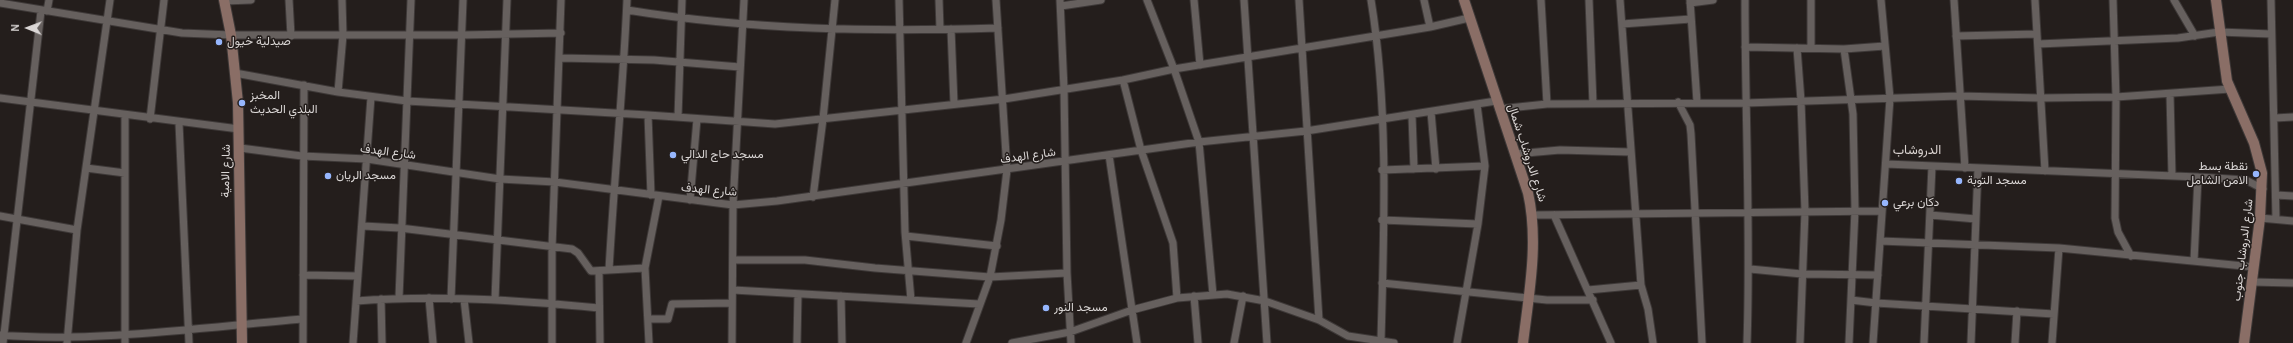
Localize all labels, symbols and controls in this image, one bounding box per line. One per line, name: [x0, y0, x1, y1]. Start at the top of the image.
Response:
north arrow: [8, 8, 48, 48]
text: N: [9, 24, 22, 32]
place label: صيدلية خيول: [227, 35, 291, 49]
marker: صيدلية خيول: [214, 37, 224, 47]
place label: المخبز البلدي الحديث: [250, 89, 318, 117]
marker: المخبز البلدي الحديث: [237, 98, 247, 108]
street label: شارع الدروشاب شمال: [1504, 102, 1550, 204]
street label: شارع الهدف: [359, 141, 417, 163]
district label: الدروشاب: [1893, 142, 1941, 158]
street label: شارع الامية: [218, 144, 234, 198]
street label: شارع الهدف: [999, 145, 1057, 167]
place label: مسجد حاج الدالي: [681, 148, 764, 162]
marker: مسجد حاج الدالي: [668, 150, 678, 160]
place label: نقطة بسط الامن الشامل: [2187, 160, 2248, 188]
place label: مسجد الريان: [336, 169, 396, 183]
marker: نقطة بسط الامن الشامل: [2251, 169, 2261, 179]
marker: مسجد الريان: [323, 171, 333, 181]
place label: مسجد التوبة: [1967, 174, 2027, 188]
marker: مسجد التوبة: [1954, 176, 1964, 186]
street label: شارع الهدف: [680, 180, 738, 200]
place label: دكان برعي: [1893, 196, 1939, 210]
marker: دكان برعي: [1880, 198, 1890, 208]
street label: شارع الدروشاب جنوب: [2230, 198, 2256, 302]
place label: مسجد النور: [1054, 301, 1108, 315]
marker: مسجد النور: [1041, 303, 1051, 313]

